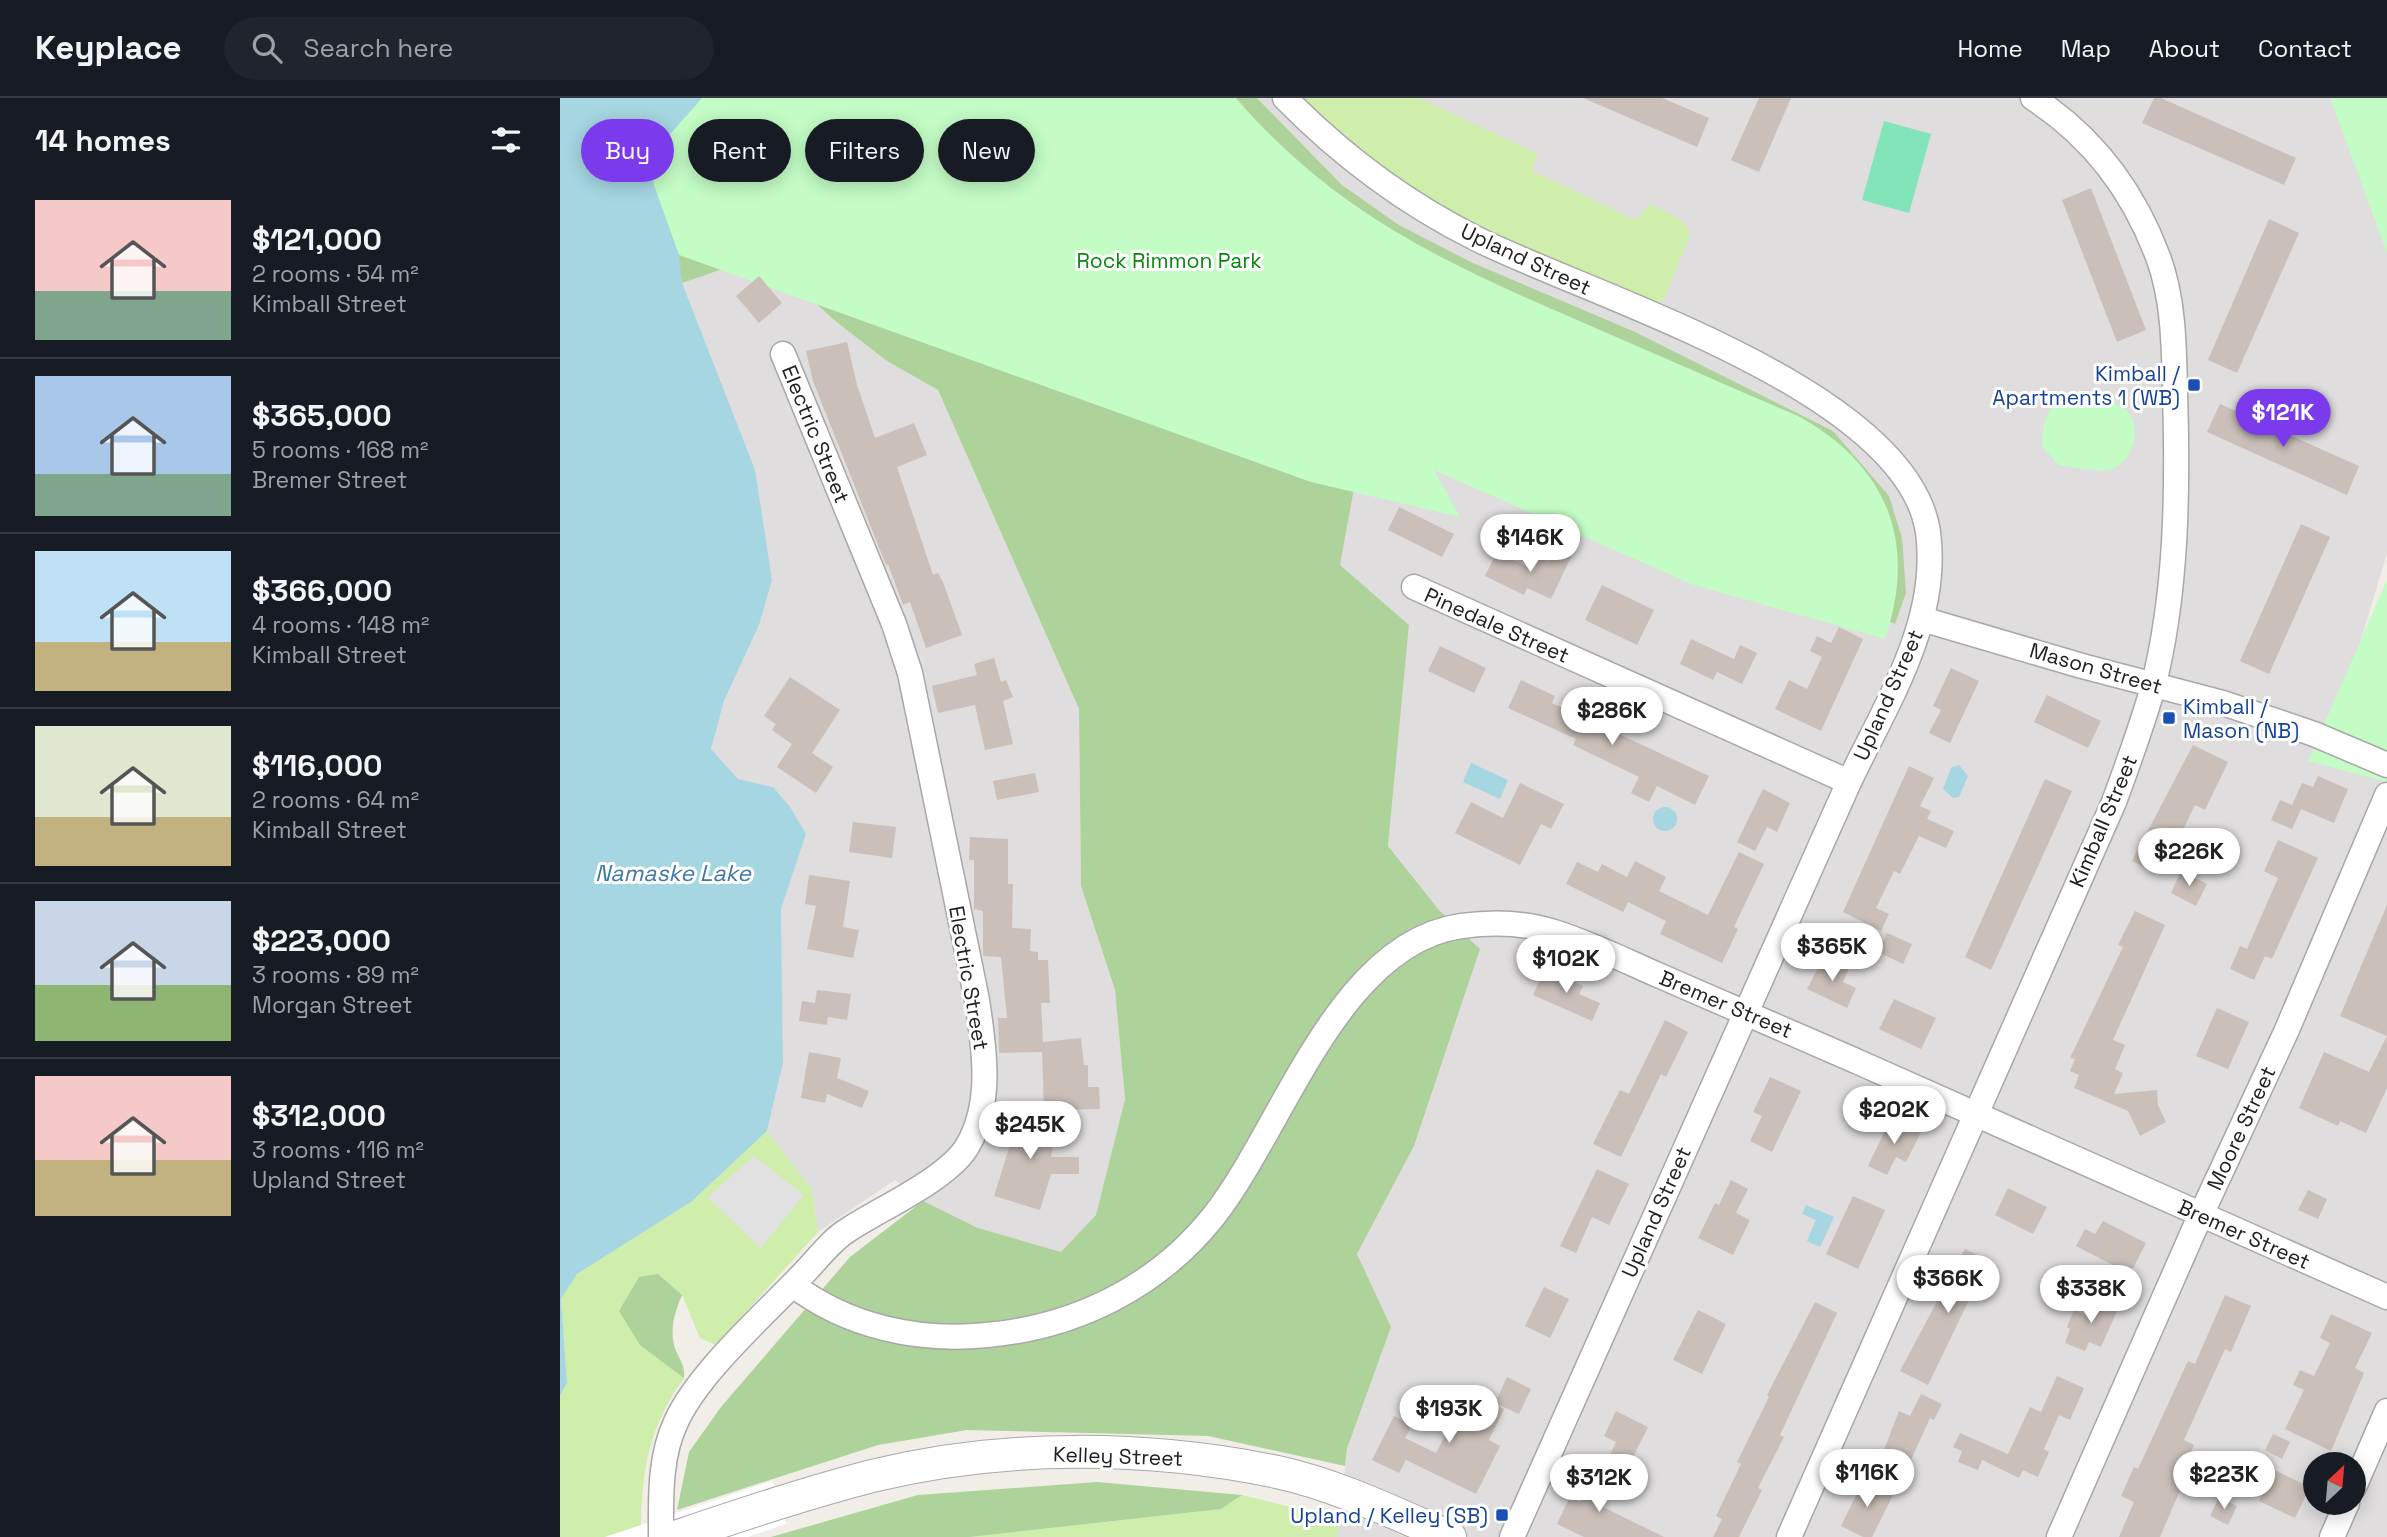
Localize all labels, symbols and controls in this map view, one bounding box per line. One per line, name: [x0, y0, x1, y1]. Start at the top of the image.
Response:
search box: [224, 17, 714, 80]
text: Keyplace: [35, 27, 182, 69]
icon: search: [248, 29, 286, 67]
text: Search here: [304, 31, 453, 65]
text: Home: [1957, 33, 2023, 64]
text: Map: [2061, 33, 2111, 64]
text: About: [2149, 33, 2220, 64]
text: Contact: [2258, 33, 2352, 64]
chip: Buy: [581, 119, 674, 182]
chip: Rent: [688, 119, 791, 182]
chip: Filters: [805, 119, 924, 182]
chip: New: [938, 119, 1035, 182]
text: 14 homes: [35, 121, 171, 160]
icon: filters: [487, 121, 525, 159]
street label: Upland Street: [1457, 217, 1595, 301]
text: $121,000: [252, 220, 382, 259]
icon: home: [91, 228, 175, 312]
park label: Rock Rimmon Park: [1077, 247, 1261, 274]
text: 2 rooms · 54 m²: [252, 259, 419, 289]
text: Kimball Street: [252, 289, 407, 319]
place label: Kimball / Apartments 1 (WB): [1992, 360, 2180, 411]
street label: Electric Street: [776, 361, 856, 507]
marker: Kimball / Apartments 1 (WB): [2186, 377, 2202, 393]
pin: $121K: [2234, 390, 2332, 449]
text: $365,000: [252, 396, 392, 435]
text: $121K: [2252, 397, 2314, 427]
icon: home: [91, 404, 175, 488]
text: 5 rooms · 168 m²: [252, 435, 429, 465]
text: Bremer Street: [252, 465, 407, 495]
pin: $146K: [1481, 514, 1579, 574]
text: $146K: [1496, 522, 1564, 552]
text: $366,000: [252, 571, 392, 610]
icon: home: [91, 579, 175, 663]
street label: Pinedale Street: [1420, 581, 1574, 669]
text: 4 rooms · 148 m²: [252, 610, 429, 640]
street label: Upland Street: [1847, 625, 1929, 765]
street label: Mason Street: [2027, 636, 2165, 700]
text: Kimball Street: [252, 640, 407, 670]
pin: $286K: [1563, 688, 1661, 747]
place label: Kimball / Mason (NB): [2183, 693, 2299, 744]
text: $286K: [1577, 695, 1647, 725]
marker: Kimball / Mason (NB): [2161, 710, 2177, 726]
text: $116,000: [252, 746, 383, 785]
street label: Kimball Street: [2063, 751, 2143, 891]
icon: home: [91, 754, 175, 838]
text: 2 rooms · 64 m²: [252, 785, 419, 815]
text: Kimball Street: [252, 815, 407, 845]
pin: $226K: [2140, 828, 2238, 888]
text: $226K: [2154, 836, 2224, 866]
water label: Namaske Lake: [595, 858, 752, 888]
street label: Electric Street: [943, 904, 995, 1052]
text: $223,000: [252, 921, 391, 960]
pin: $365K: [1783, 924, 1881, 983]
icon: home: [91, 929, 175, 1013]
text: $365K: [1797, 931, 1867, 961]
pin: $102K: [1517, 936, 1615, 995]
text: $102K: [1532, 943, 1600, 973]
text: 3 rooms · 89 m²: [252, 960, 419, 990]
street label: Bremer Street: [1655, 964, 1797, 1044]
text: Morgan Street: [252, 990, 413, 1020]
street label: Moore Street: [2201, 1062, 2281, 1194]
pin: $202K: [1845, 1086, 1943, 1146]
text: $202K: [1859, 1094, 1929, 1124]
text: $312,000: [252, 1096, 386, 1135]
pin: $245K: [981, 1102, 1079, 1161]
icon: home: [91, 1104, 175, 1188]
text: $245K: [995, 1109, 1065, 1139]
text: 3 rooms · 116 m²: [252, 1135, 424, 1165]
street label: Upland Street: [1615, 1142, 1697, 1282]
text: Upland Street: [252, 1165, 406, 1195]
street label: Bremer Street: [2174, 1193, 2314, 1275]
pin: $366K: [1899, 1256, 1997, 1315]
text: $366K: [1913, 1263, 1983, 1293]
pin: $338K: [2042, 1266, 2140, 1325]
text: $338K: [2056, 1273, 2126, 1303]
pin: $193K: [1400, 1386, 1498, 1445]
text: $193K: [1416, 1393, 1482, 1423]
street label: Kelley Street: [1053, 1440, 1183, 1472]
pin: $116K: [1818, 1450, 1916, 1509]
pin: $223K: [2175, 1452, 2273, 1511]
north arrow: [2303, 1452, 2366, 1516]
map controls: [2303, 1452, 2366, 1515]
pin: $312K: [1550, 1454, 1648, 1514]
text: $116K: [1835, 1457, 1899, 1487]
text: $223K: [2189, 1459, 2259, 1489]
text: $312K: [1566, 1462, 1632, 1492]
place label: Upland / Kelley (SB): [1290, 1502, 1488, 1529]
marker: Upland / Kelley (SB): [1494, 1507, 1510, 1523]

